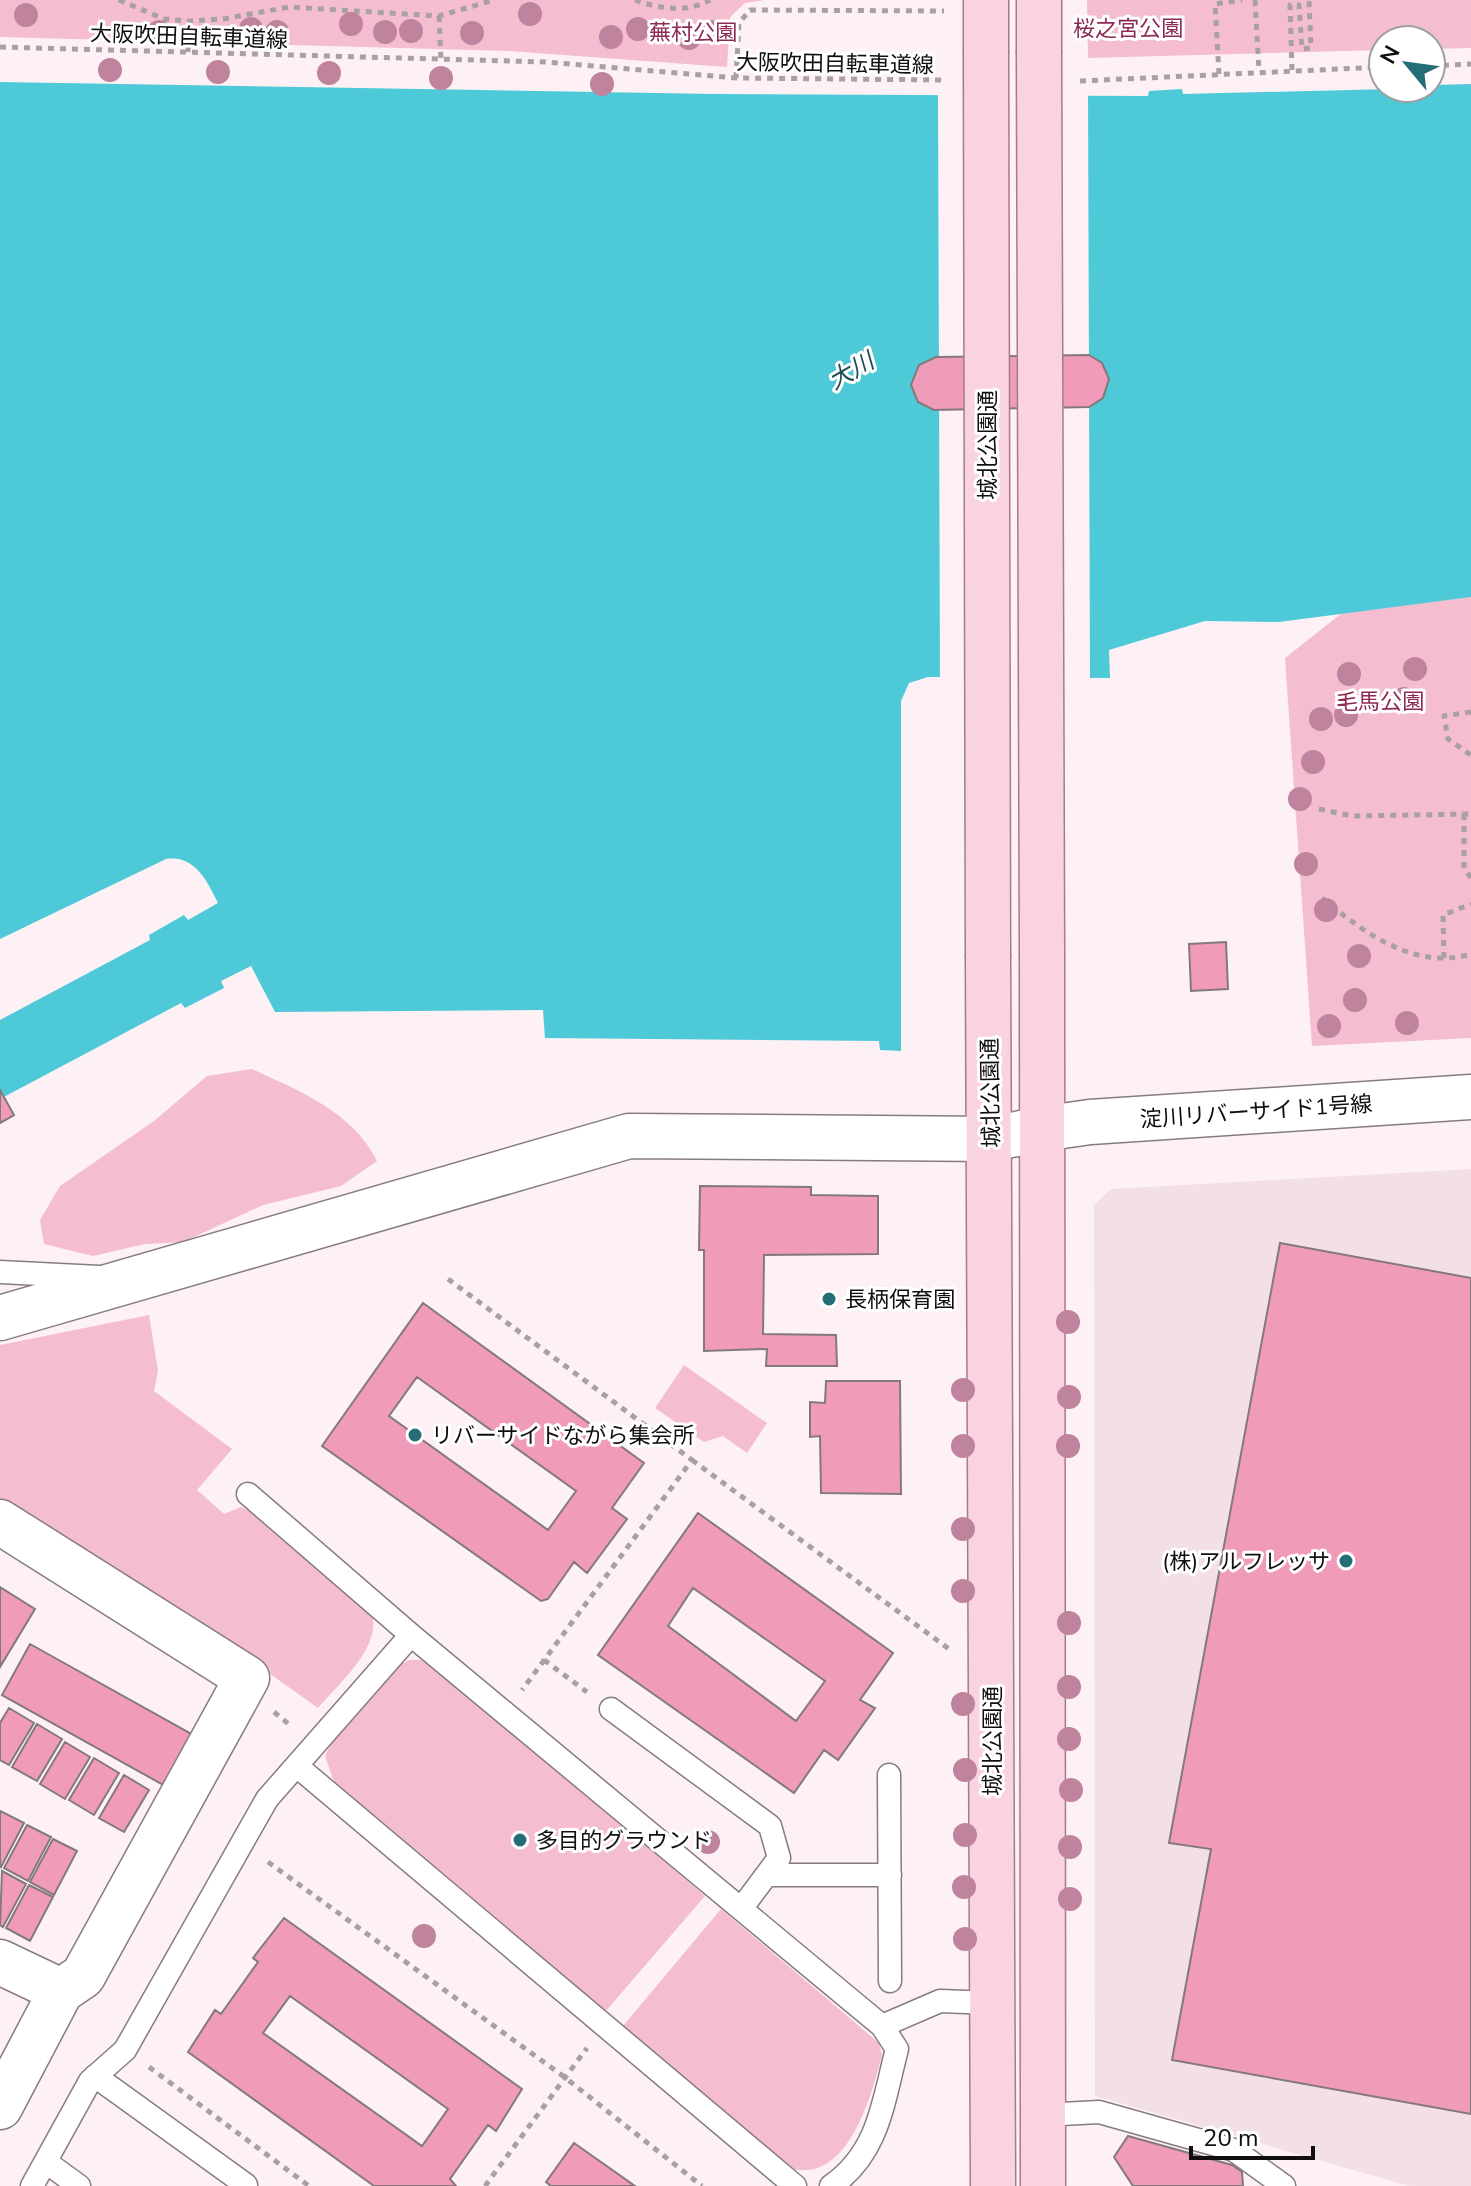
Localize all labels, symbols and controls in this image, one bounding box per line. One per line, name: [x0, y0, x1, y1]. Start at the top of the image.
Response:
park label: 桜之宮公園: [1073, 14, 1183, 44]
park label: 蕪村公園: [649, 18, 737, 48]
street label: 大阪吹田自転車道線: [89, 19, 288, 55]
north arrow: [1367, 24, 1447, 104]
text: N: [1373, 40, 1407, 69]
street label: 大阪吹田自転車道線: [736, 47, 934, 81]
water label: 大川: [822, 344, 882, 397]
street label: 城北公園通: [973, 390, 1003, 500]
park label: 毛馬公園: [1336, 687, 1424, 717]
street label: 城北公園通: [975, 1038, 1007, 1148]
street label: 淀川リバーサイド1号線: [1139, 1089, 1373, 1135]
place label: 長柄保育園: [845, 1285, 955, 1315]
marker: 長柄保育園: [820, 1290, 838, 1308]
place label: リバーサイドながら集会所: [431, 1421, 695, 1451]
marker: リバーサイドながら集会所: [406, 1426, 424, 1444]
place label: (株)アルフレッサ: [1162, 1547, 1330, 1577]
marker: (株)アルフレッサ: [1337, 1552, 1355, 1570]
street label: 城北公園通: [978, 1686, 1008, 1796]
place label: 多目的グラウンド: [536, 1826, 712, 1856]
marker: 多目的グラウンド: [511, 1831, 529, 1849]
scale bar: [1191, 2110, 1313, 2160]
text: 20 m: [1203, 2122, 1259, 2154]

